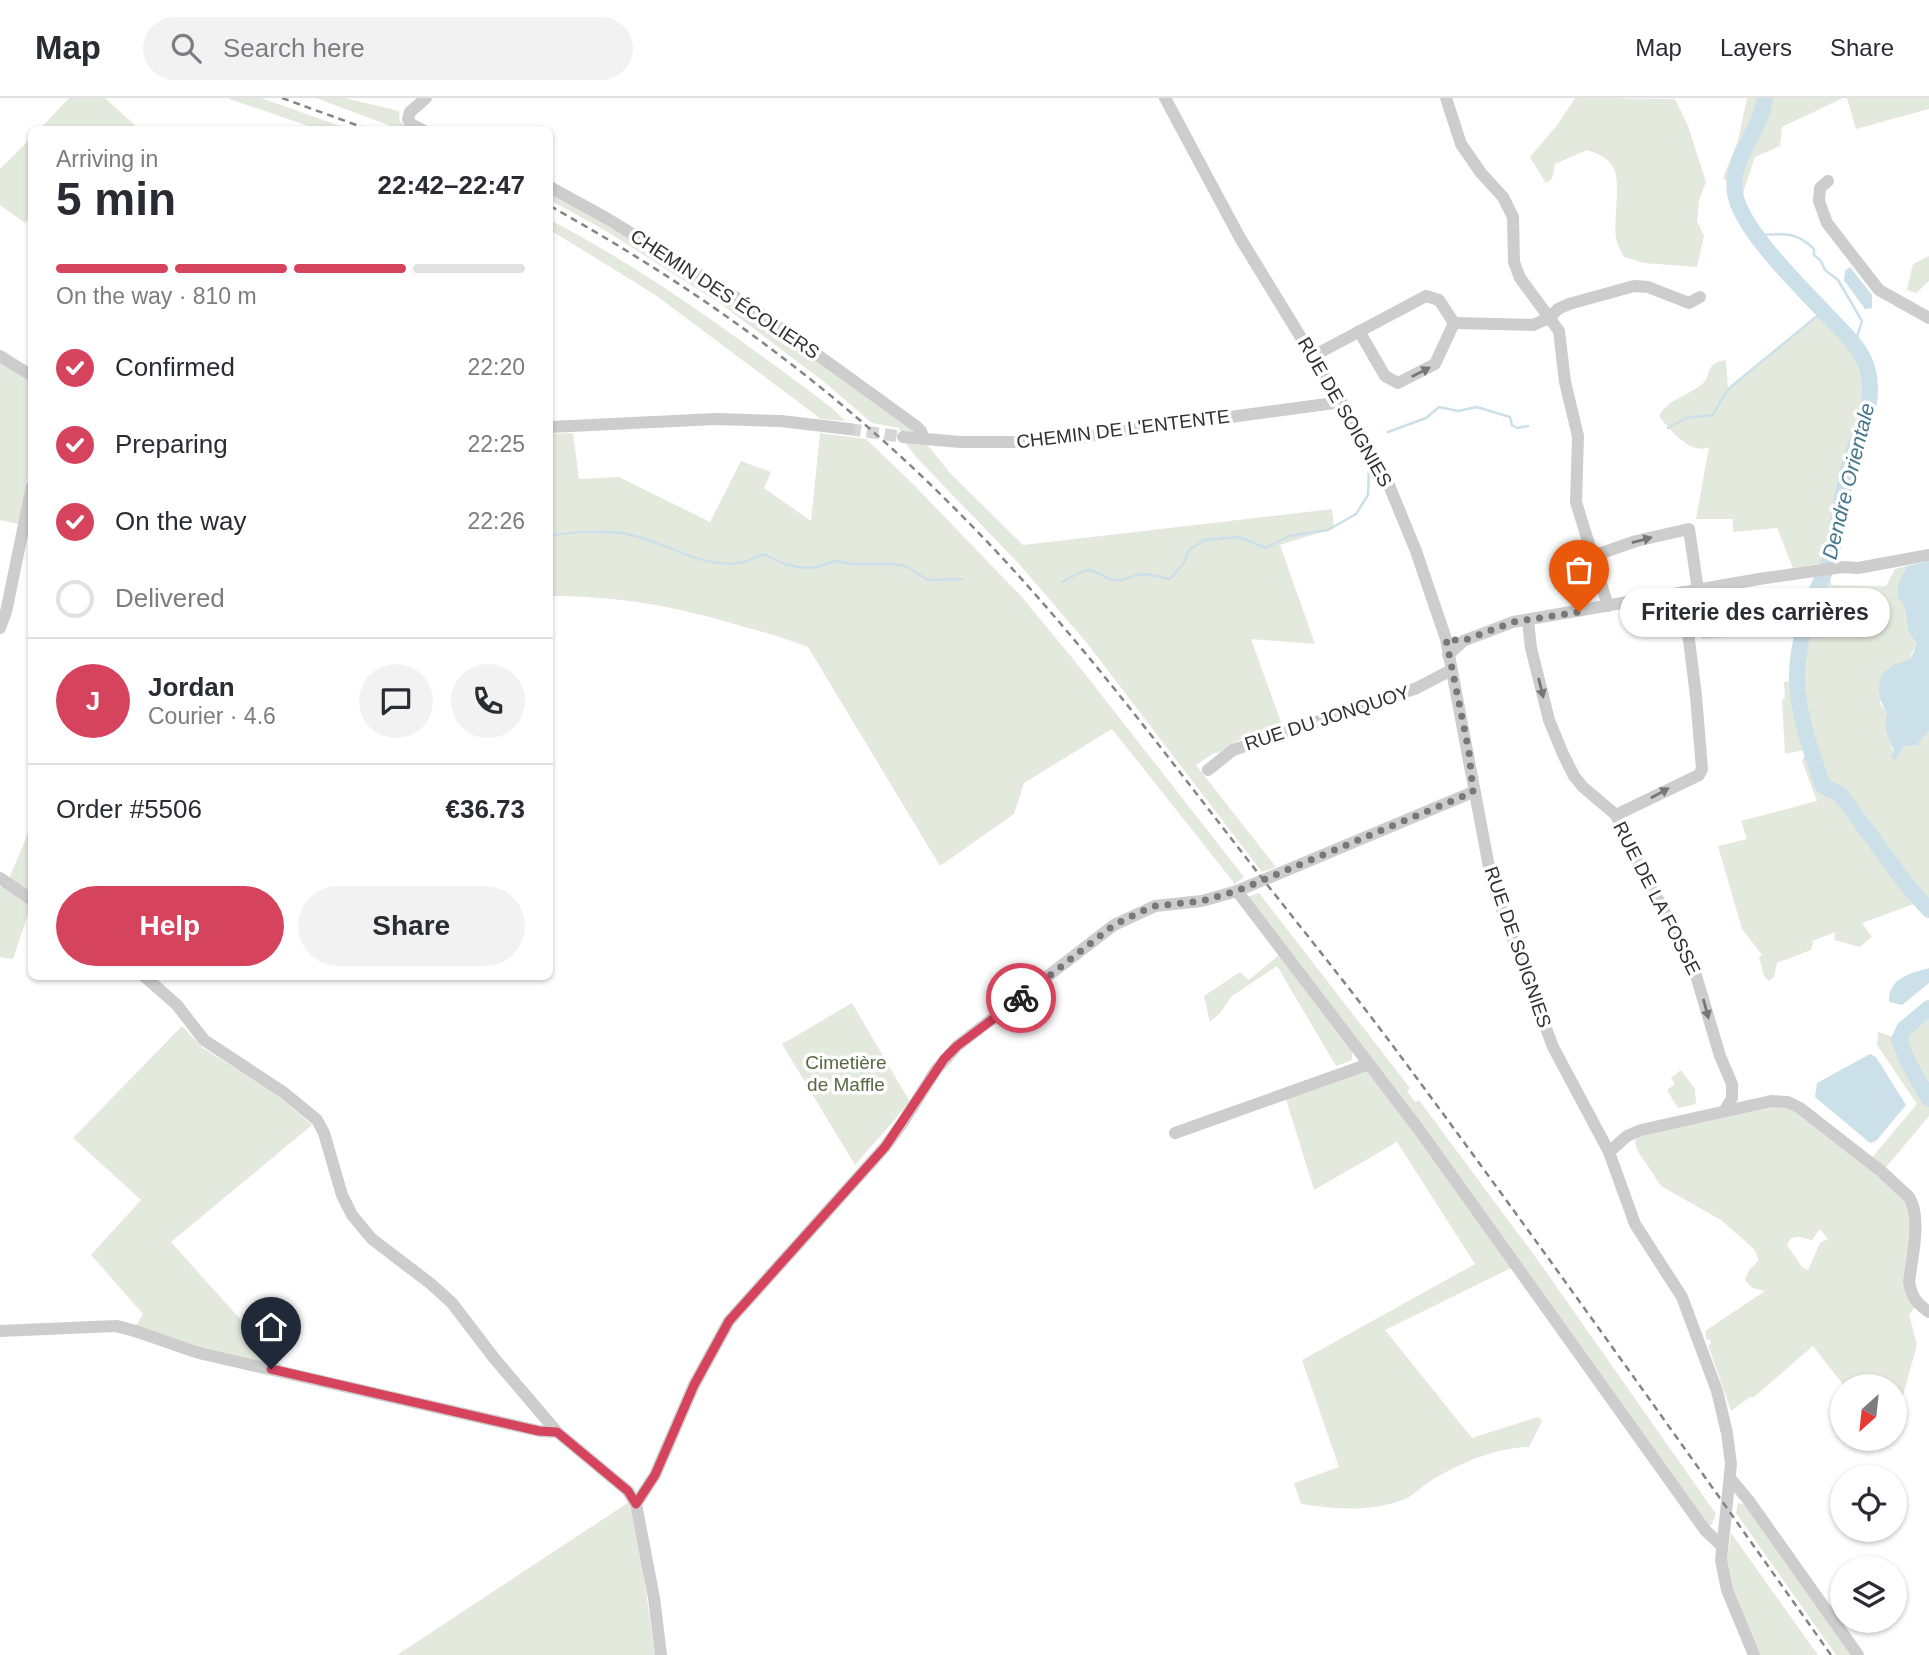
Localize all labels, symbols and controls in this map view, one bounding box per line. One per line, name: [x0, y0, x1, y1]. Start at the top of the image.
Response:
search box: [143, 17, 633, 80]
text: Map: [35, 29, 101, 66]
icon: search: [167, 29, 205, 67]
text: Search here: [223, 33, 365, 63]
text: Map: [1635, 34, 1682, 61]
text: Layers: [1720, 34, 1792, 61]
text: Share: [1830, 34, 1894, 61]
text: Arriving in: [56, 146, 158, 172]
text: 22:42–22:47: [378, 170, 525, 200]
text: 5 min: [56, 173, 176, 225]
street label: CHEMIN DES ÉCOLIERS: [627, 225, 823, 363]
text: On the way · 810 m: [56, 283, 257, 309]
street label: RUE DE SOIGNIES: [1294, 334, 1396, 490]
icon: check: [56, 349, 94, 387]
text: Confirmed: [115, 352, 235, 382]
text: 22:20: [467, 354, 525, 380]
one-way arrow: [1411, 367, 1431, 378]
water label: Dendre Orientale: [1817, 401, 1879, 561]
street label: CHEMIN DE L'ENTENTE: [1015, 405, 1231, 453]
icon: check: [56, 426, 94, 464]
text: Preparing: [115, 429, 228, 459]
text: 22:25: [467, 431, 525, 457]
icon: check: [56, 503, 94, 541]
text: On the way: [115, 506, 247, 536]
text: 22:26: [467, 508, 525, 534]
one-way arrow: [1631, 534, 1653, 545]
pin: [1549, 540, 1609, 612]
icon: bag: [1560, 551, 1598, 589]
text: Delivered: [115, 583, 225, 613]
callout: Friterie des carrières: [1621, 588, 1890, 636]
text: Friterie des carrières: [1641, 599, 1869, 625]
button: chat: [359, 664, 433, 738]
button: phone: [451, 664, 525, 738]
text: Jordan: [148, 672, 235, 702]
one-way arrow: [1536, 677, 1546, 698]
street label: RUE DU JONQUOY: [1242, 681, 1412, 755]
text: J: [86, 686, 100, 716]
text: Courier · 4.6: [148, 703, 276, 729]
one-way arrow: [1650, 787, 1670, 799]
text: Order #5506: [56, 794, 202, 824]
text: €36.73: [445, 794, 525, 824]
street label: RUE DE LA FOSSE: [1609, 818, 1705, 978]
street label: RUE DE SOIGNIES: [1481, 864, 1555, 1030]
button: Help: [56, 886, 284, 966]
button: Share: [298, 886, 525, 966]
courier: [986, 963, 1056, 1033]
icon: bike: [1002, 979, 1040, 1017]
one-way arrow: [1702, 999, 1712, 1020]
park label: Cimetière de Maffle: [805, 1052, 887, 1095]
pin: [241, 1297, 301, 1369]
icon: home: [252, 1308, 290, 1346]
north arrow: [1830, 1374, 1908, 1451]
map controls: [1830, 1374, 1907, 1633]
button: locate: [1830, 1465, 1907, 1542]
button: layers: [1830, 1556, 1907, 1633]

